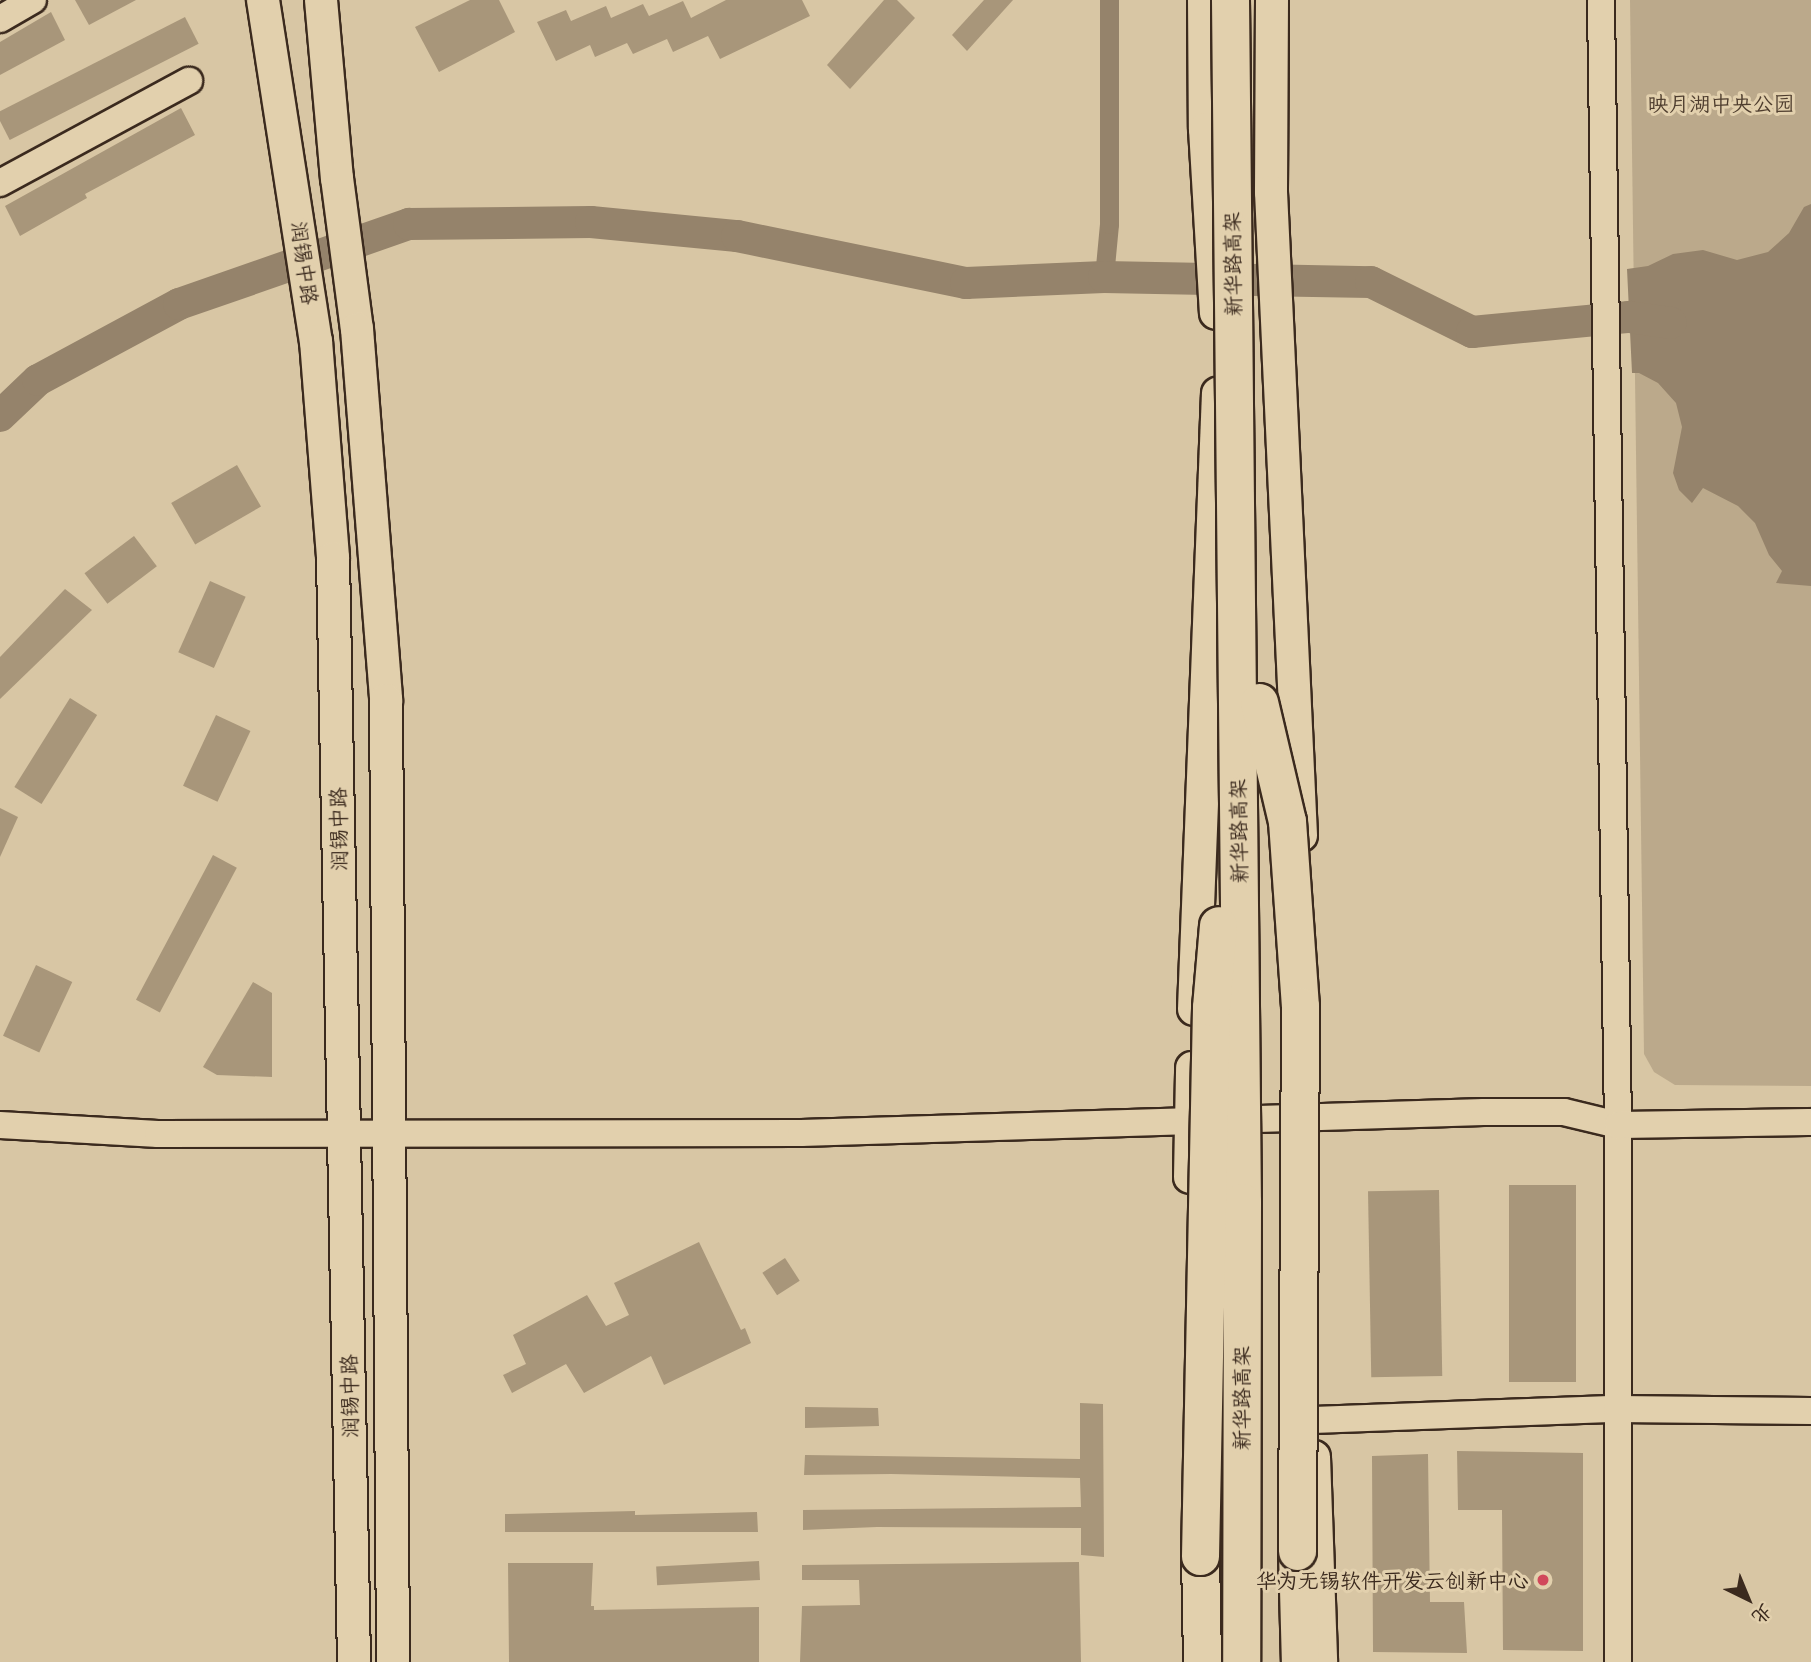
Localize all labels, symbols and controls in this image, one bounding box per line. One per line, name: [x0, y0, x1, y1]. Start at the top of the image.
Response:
park label: 映月湖中央公园: [1648, 90, 1794, 116]
street label: 新华路高架: [1218, 211, 1246, 317]
street label: 润锡中路: [287, 220, 323, 306]
street label: 新华路高架: [1224, 778, 1252, 884]
street label: 润锡中路: [325, 787, 351, 871]
street label: 新华路高架: [1228, 1346, 1254, 1450]
street label: 润锡中路: [336, 1354, 362, 1438]
north arrow: [1713, 1564, 1783, 1634]
place label: 华为无锡软件开发云创新中心: [1256, 1567, 1529, 1593]
marker: 华为无锡软件开发云创新中心: [1535, 1572, 1551, 1588]
text: 北: [1747, 1599, 1778, 1630]

